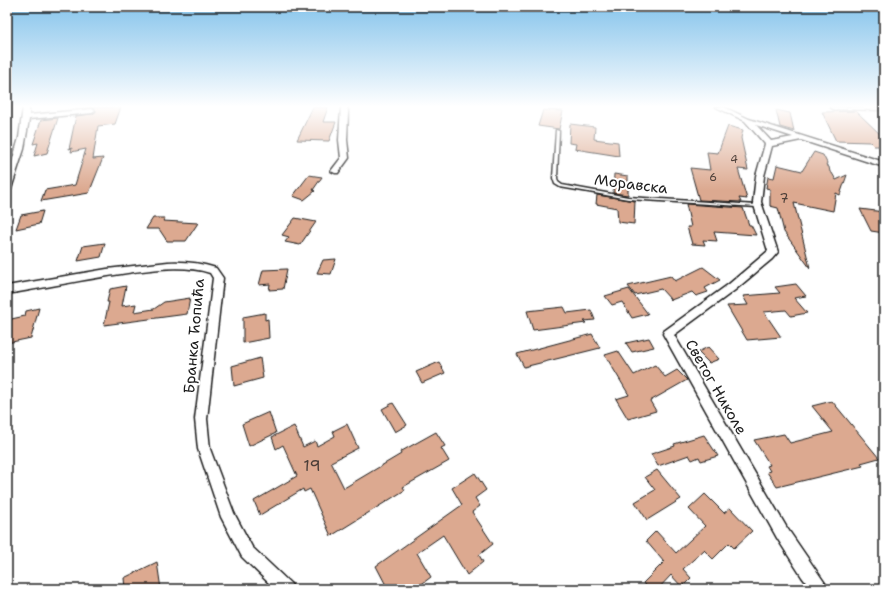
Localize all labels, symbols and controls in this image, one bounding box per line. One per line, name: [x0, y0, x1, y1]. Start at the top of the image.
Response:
house number: 4: [730, 152, 738, 167]
street label: Моравска: [593, 170, 670, 199]
house number: 6: [709, 170, 717, 185]
house number: 7: [779, 190, 789, 207]
street label: Бранка Ћопића: [179, 277, 209, 394]
street label: Светог Николе: [681, 336, 751, 438]
house number: 19: [303, 455, 321, 476]

